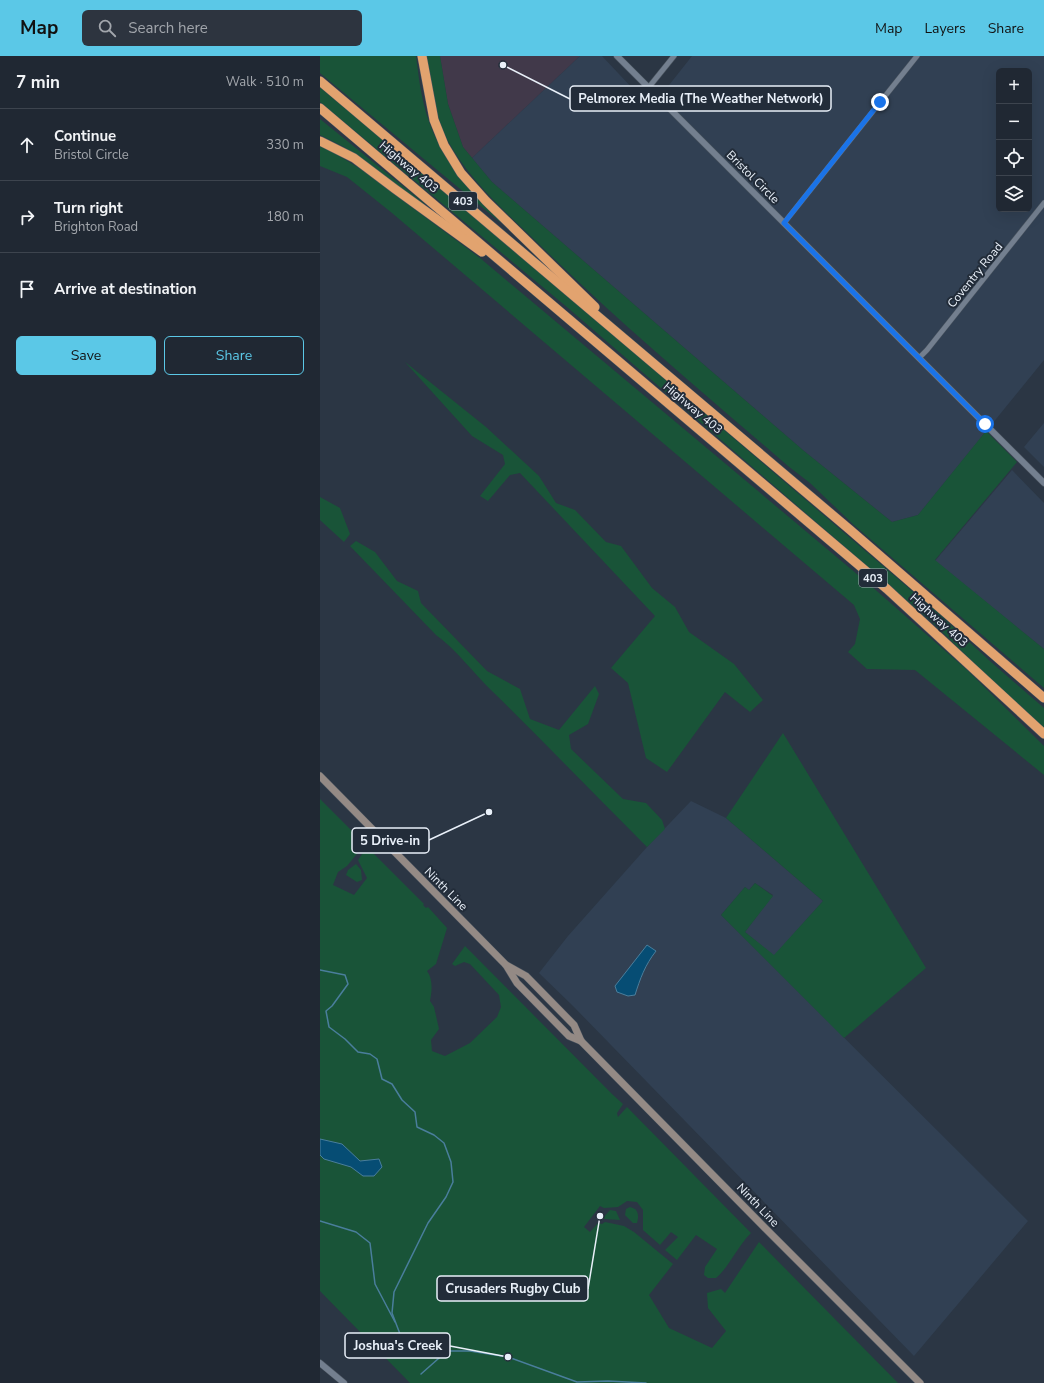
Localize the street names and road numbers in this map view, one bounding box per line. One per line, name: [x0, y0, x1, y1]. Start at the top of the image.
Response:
street label: Highway 403: [376, 137, 442, 197]
street label: Bristol Circle: [723, 147, 783, 207]
road number: 403: [449, 192, 477, 210]
street label: Coventry Road: [944, 239, 1006, 311]
street label: Highway 403: [660, 378, 726, 438]
road number: 403: [859, 569, 887, 587]
street label: Highway 403: [907, 590, 971, 650]
street label: Ninth Line: [421, 864, 471, 914]
street label: Ninth Line: [733, 1180, 783, 1230]

